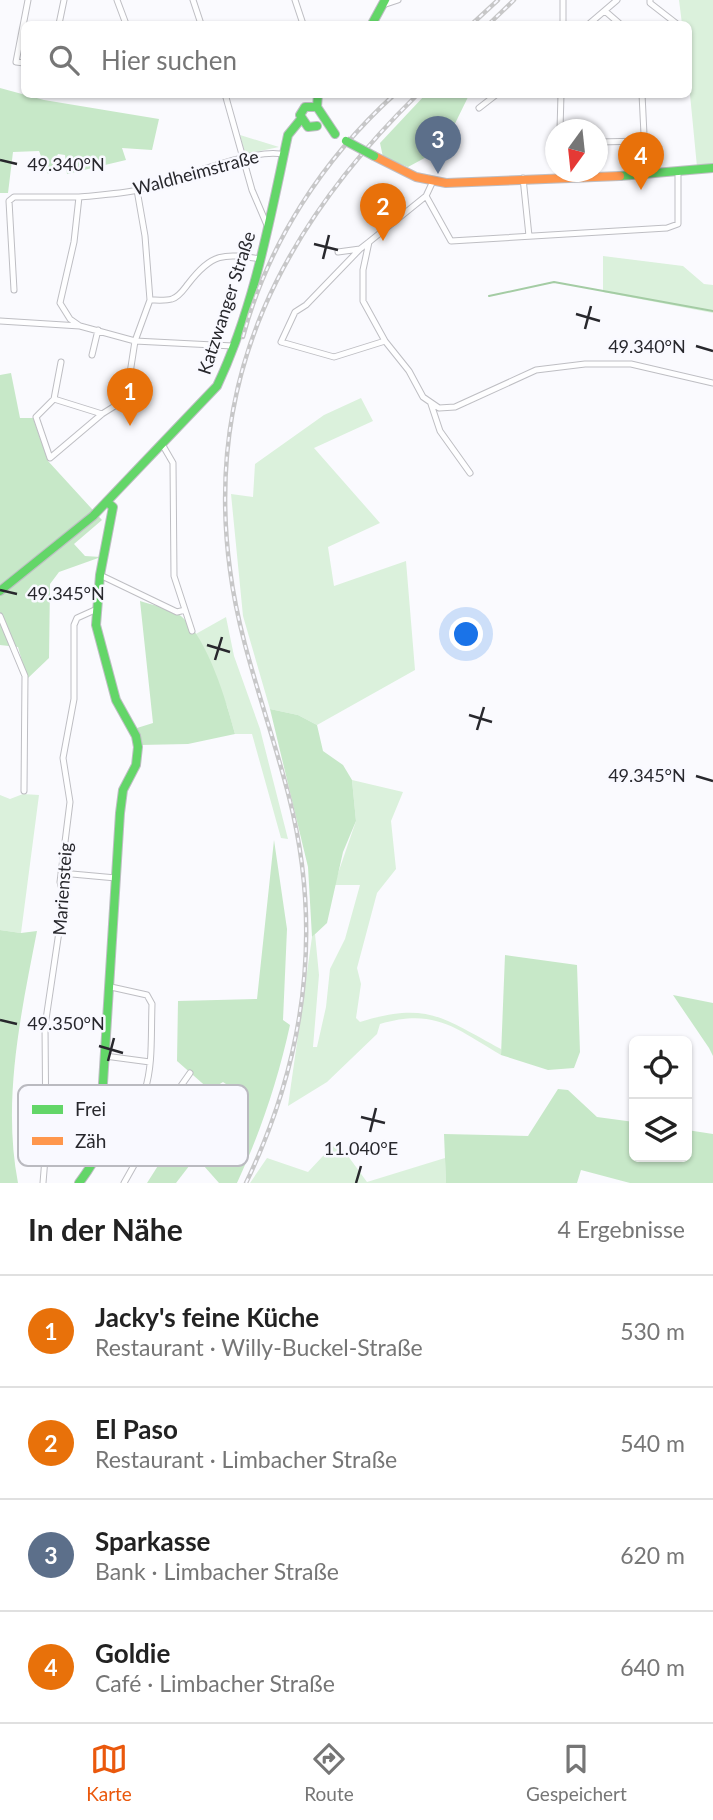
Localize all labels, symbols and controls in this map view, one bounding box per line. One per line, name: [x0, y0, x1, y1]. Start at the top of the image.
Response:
search box: [21, 21, 692, 98]
icon: search: [45, 41, 83, 79]
text: Hier suchen: [101, 44, 237, 76]
pin: 3: [415, 116, 461, 174]
north arrow: [545, 119, 608, 182]
pin: 4: [618, 132, 664, 190]
street label: Waldheimstraße: [131, 145, 261, 199]
text: 49.340°N: [27, 153, 105, 175]
pin: 2: [360, 183, 406, 241]
street label: Katzwanger Straße: [193, 228, 260, 377]
text: 49.340°N: [608, 335, 686, 357]
pin: 1: [107, 368, 153, 426]
text: 49.345°N: [27, 582, 105, 604]
your location: [449, 617, 483, 651]
text: 49.345°N: [608, 764, 686, 786]
street label: Mariensteig: [48, 842, 76, 936]
text: 49.350°N: [27, 1012, 105, 1034]
map controls: [629, 1036, 692, 1162]
button: locate: [629, 1036, 692, 1099]
legend: [18, 1085, 248, 1166]
text: Frei: [75, 1097, 106, 1120]
button: layers: [629, 1099, 692, 1162]
text: Zäh: [75, 1129, 106, 1152]
text: 11.040°E: [324, 1137, 398, 1159]
text: In der Nähe: [28, 1211, 183, 1247]
text: 4 Ergebnisse: [557, 1215, 685, 1243]
text: Jacky's feine Küche: [95, 1301, 319, 1333]
text: 1: [44, 1317, 58, 1345]
text: 530 m: [620, 1317, 685, 1345]
text: Restaurant · Willy-Buckel-Straße: [95, 1333, 423, 1361]
text: El Paso: [95, 1413, 178, 1445]
text: 2: [44, 1429, 58, 1457]
text: 540 m: [620, 1429, 685, 1457]
text: Restaurant · Limbacher Straße: [95, 1445, 397, 1473]
text: Sparkasse: [95, 1525, 211, 1557]
text: 3: [44, 1541, 58, 1569]
text: 620 m: [620, 1541, 685, 1569]
text: Bank · Limbacher Straße: [95, 1557, 339, 1585]
text: Goldie: [95, 1637, 170, 1669]
text: 4: [44, 1653, 58, 1681]
text: 640 m: [620, 1653, 685, 1681]
text: Café · Limbacher Straße: [95, 1669, 335, 1697]
tab: Karte: [86, 1740, 132, 1805]
tab: Route: [304, 1740, 354, 1805]
tab: Gespeichert: [526, 1740, 627, 1805]

